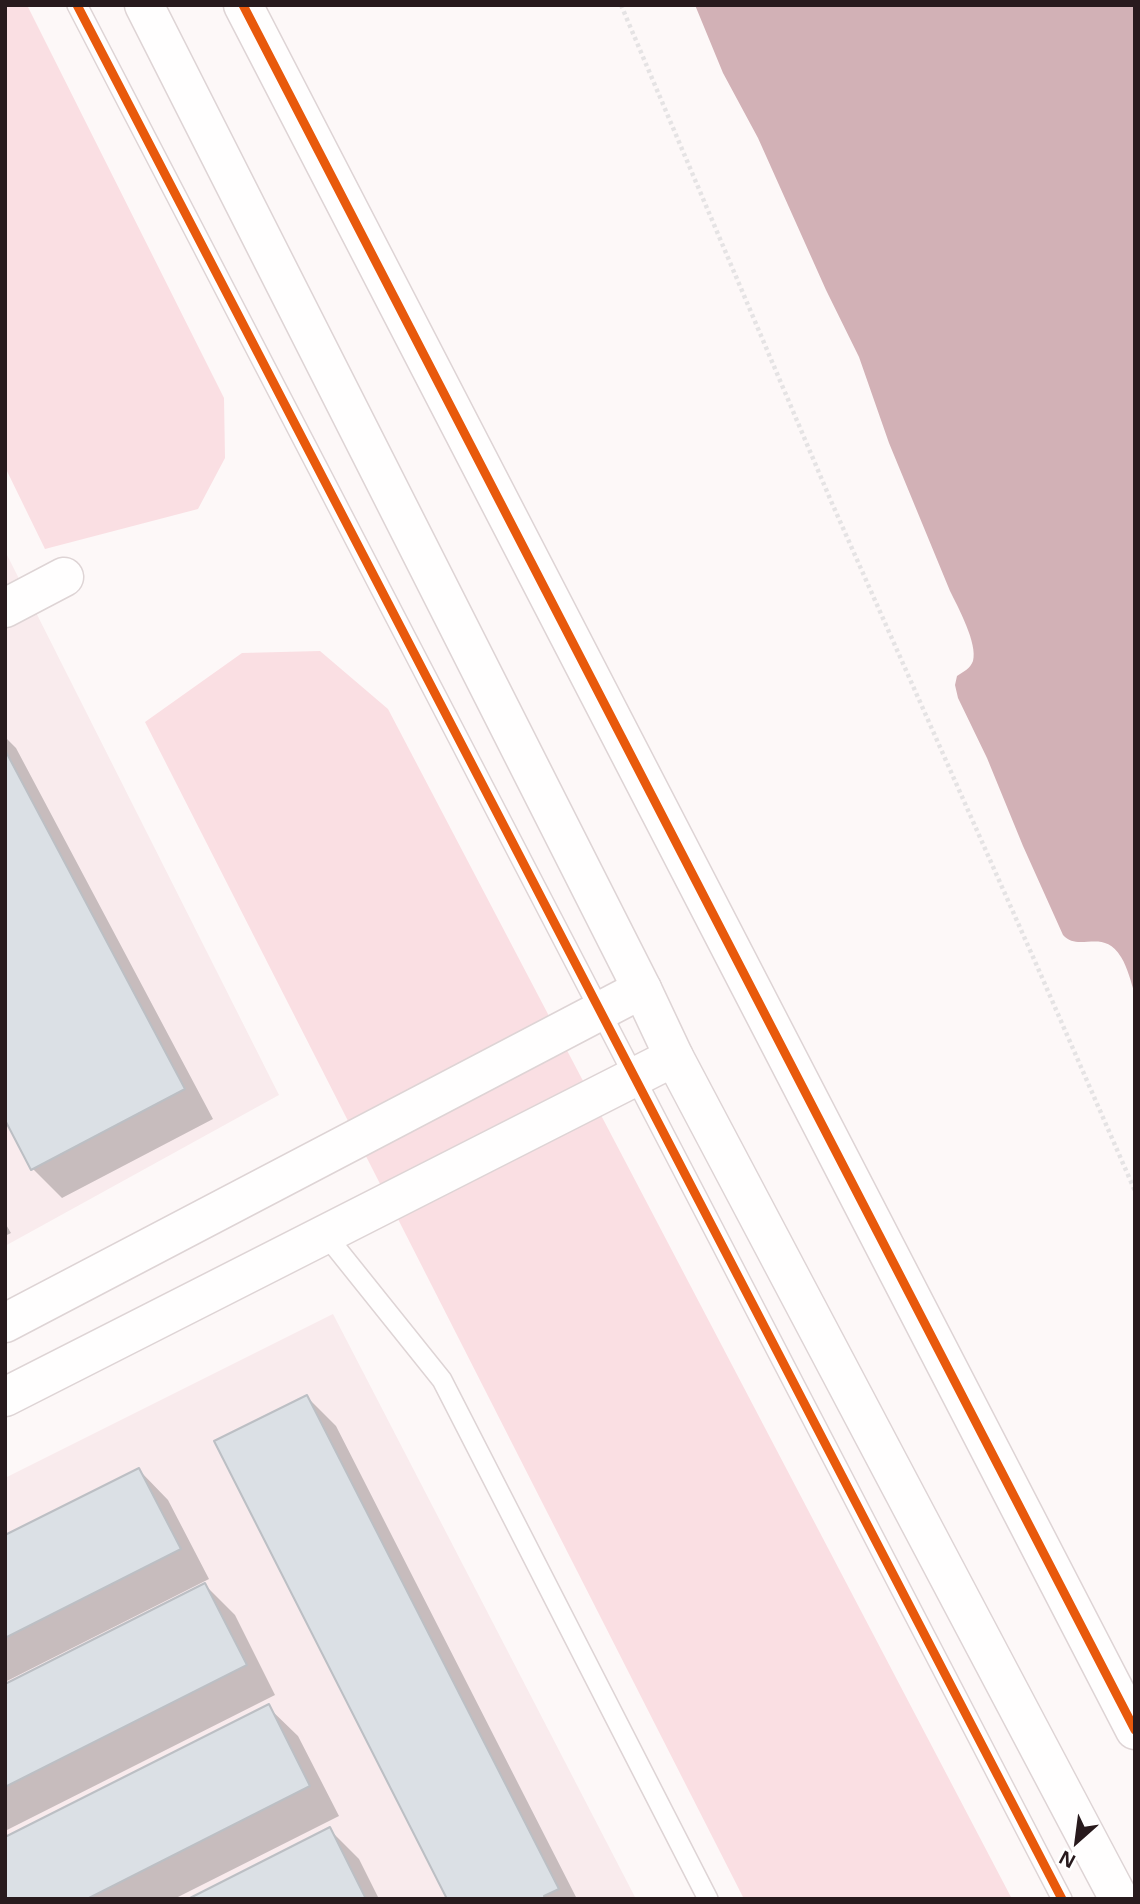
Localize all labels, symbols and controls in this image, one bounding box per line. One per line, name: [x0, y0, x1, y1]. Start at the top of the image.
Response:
north arrow: [1042, 1806, 1112, 1876]
text: N: [1054, 1844, 1080, 1875]

